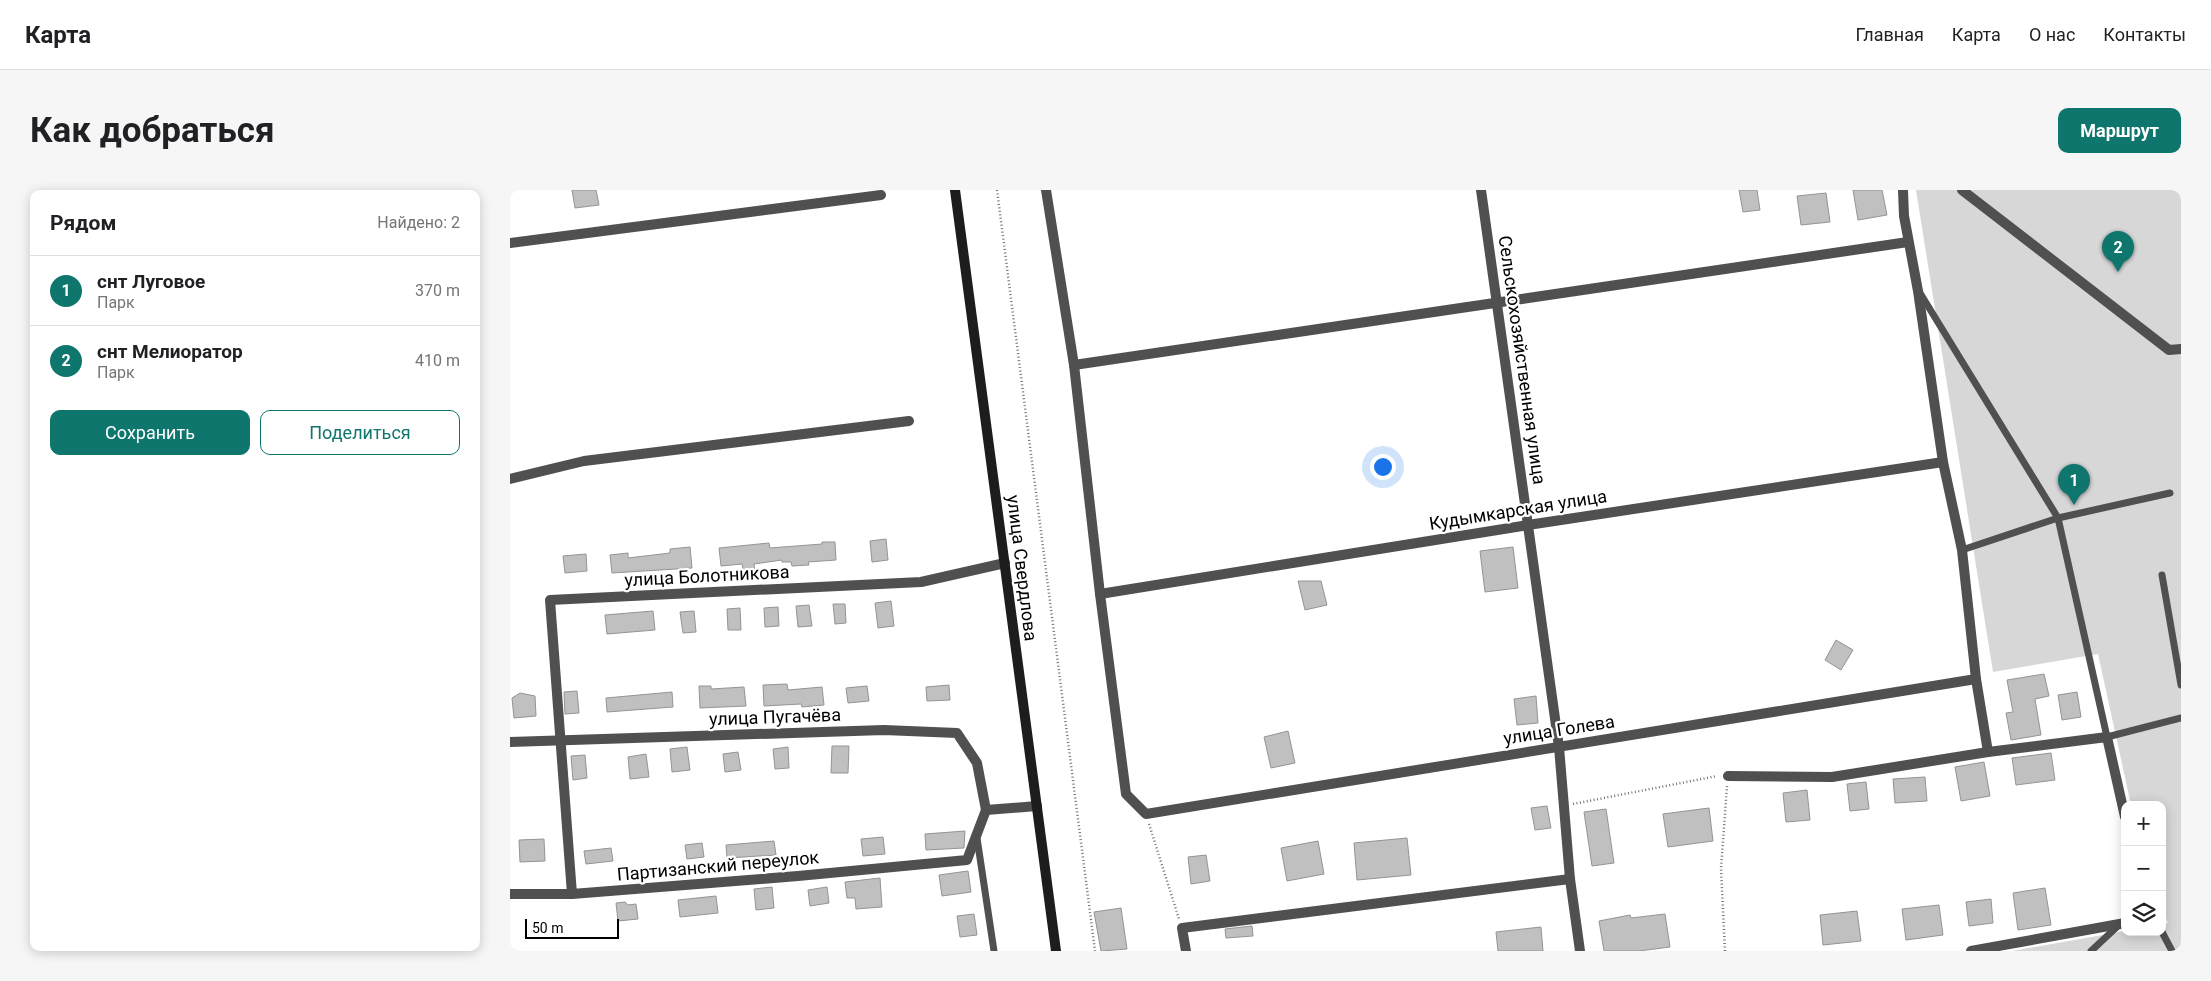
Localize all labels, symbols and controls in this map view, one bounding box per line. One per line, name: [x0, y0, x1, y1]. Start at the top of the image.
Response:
text: Карта: [25, 21, 91, 49]
text: Главная: [1855, 24, 1924, 45]
text: Карта: [1952, 24, 2001, 45]
text: О нас: [2029, 24, 2075, 45]
text: Контакты: [2103, 24, 2186, 45]
button: Маршрут: [2058, 108, 2181, 153]
text: Как добраться: [30, 110, 275, 151]
text: Рядом: [50, 211, 116, 235]
text: Найдено: 2: [377, 213, 460, 232]
pin: 2: [2102, 231, 2134, 272]
street label: Сельскохозяйственная улица: [1495, 234, 1550, 486]
text: снт Луговое: [97, 270, 205, 293]
text: 1: [61, 281, 71, 300]
text: 370 m: [415, 281, 460, 300]
text: Парк: [97, 293, 135, 312]
text: снт Мелиоратор: [97, 340, 243, 363]
text: 2: [61, 351, 71, 370]
text: 410 m: [415, 351, 460, 370]
text: Парк: [97, 363, 135, 382]
button: Сохранить: [50, 410, 250, 455]
button: Поделиться: [260, 410, 460, 455]
your location: [1370, 454, 1396, 480]
pin: 1: [2058, 464, 2090, 505]
street label: Кудымкарская улица: [1428, 485, 1608, 534]
street label: улица Свердлова: [1003, 494, 1042, 642]
street label: улица Болотникова: [624, 561, 790, 590]
street label: улица Пугачёва: [709, 704, 841, 729]
street label: улица Голева: [1502, 710, 1616, 749]
map controls: [2121, 801, 2166, 936]
button: +: [2121, 801, 2166, 846]
street label: Партизанский переулок: [616, 846, 820, 885]
button: −: [2121, 846, 2166, 891]
button: layers: [2121, 891, 2166, 936]
scale bar: [525, 916, 619, 939]
text: 50 m: [532, 920, 564, 936]

